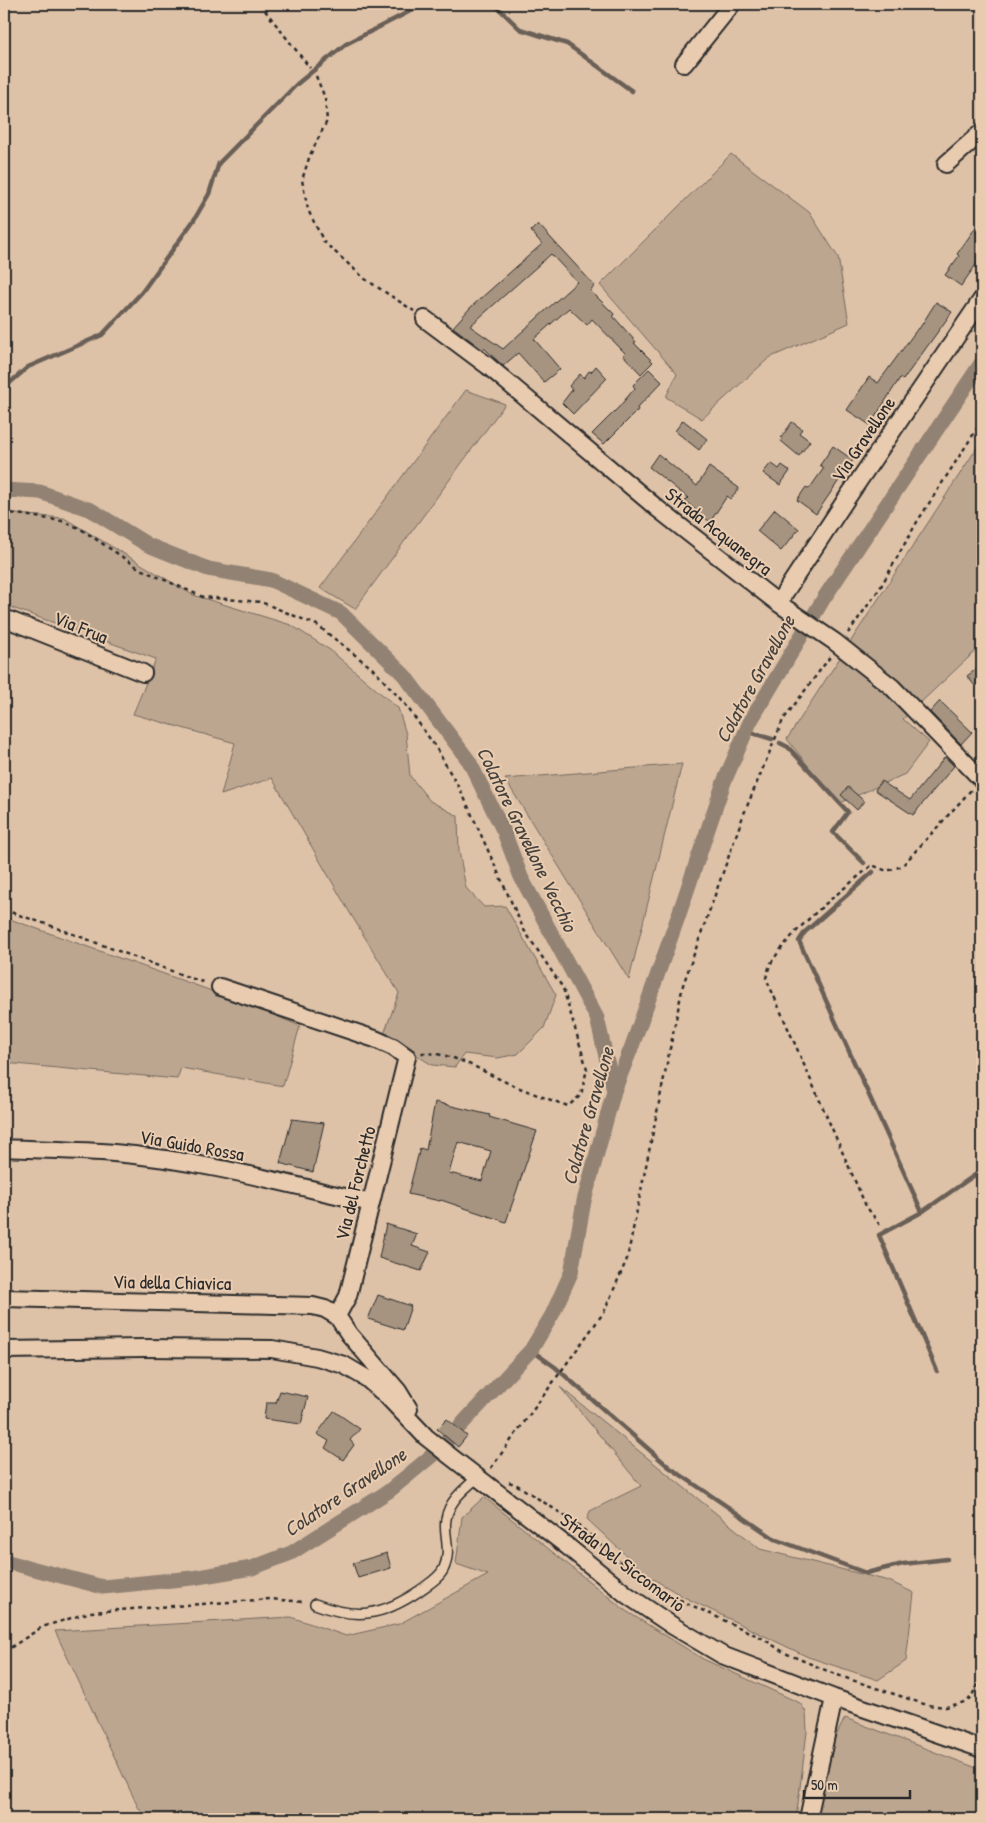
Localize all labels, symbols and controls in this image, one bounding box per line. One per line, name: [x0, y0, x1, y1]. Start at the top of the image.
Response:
street label: Via Gravellone: [825, 391, 901, 487]
street label: Strada Acquanegra: [660, 481, 778, 581]
street label: Via Frua: [50, 604, 112, 650]
water label: Colatore Gravellone: [708, 609, 801, 747]
water label: Colatore Gravellone Vecchio: [471, 742, 585, 937]
water label: Colatore Gravellone: [555, 1043, 620, 1188]
street label: Via Guido Rossa: [138, 1123, 247, 1167]
street label: Via del Forchetto: [328, 1123, 382, 1243]
street label: Via della Chiavica: [113, 1268, 232, 1296]
water label: Colatore Gravellone: [278, 1440, 412, 1543]
street label: Strada Del Siccomario: [555, 1506, 691, 1618]
scale bar: [804, 1768, 910, 1800]
text: 50 m: [811, 1774, 838, 1795]

